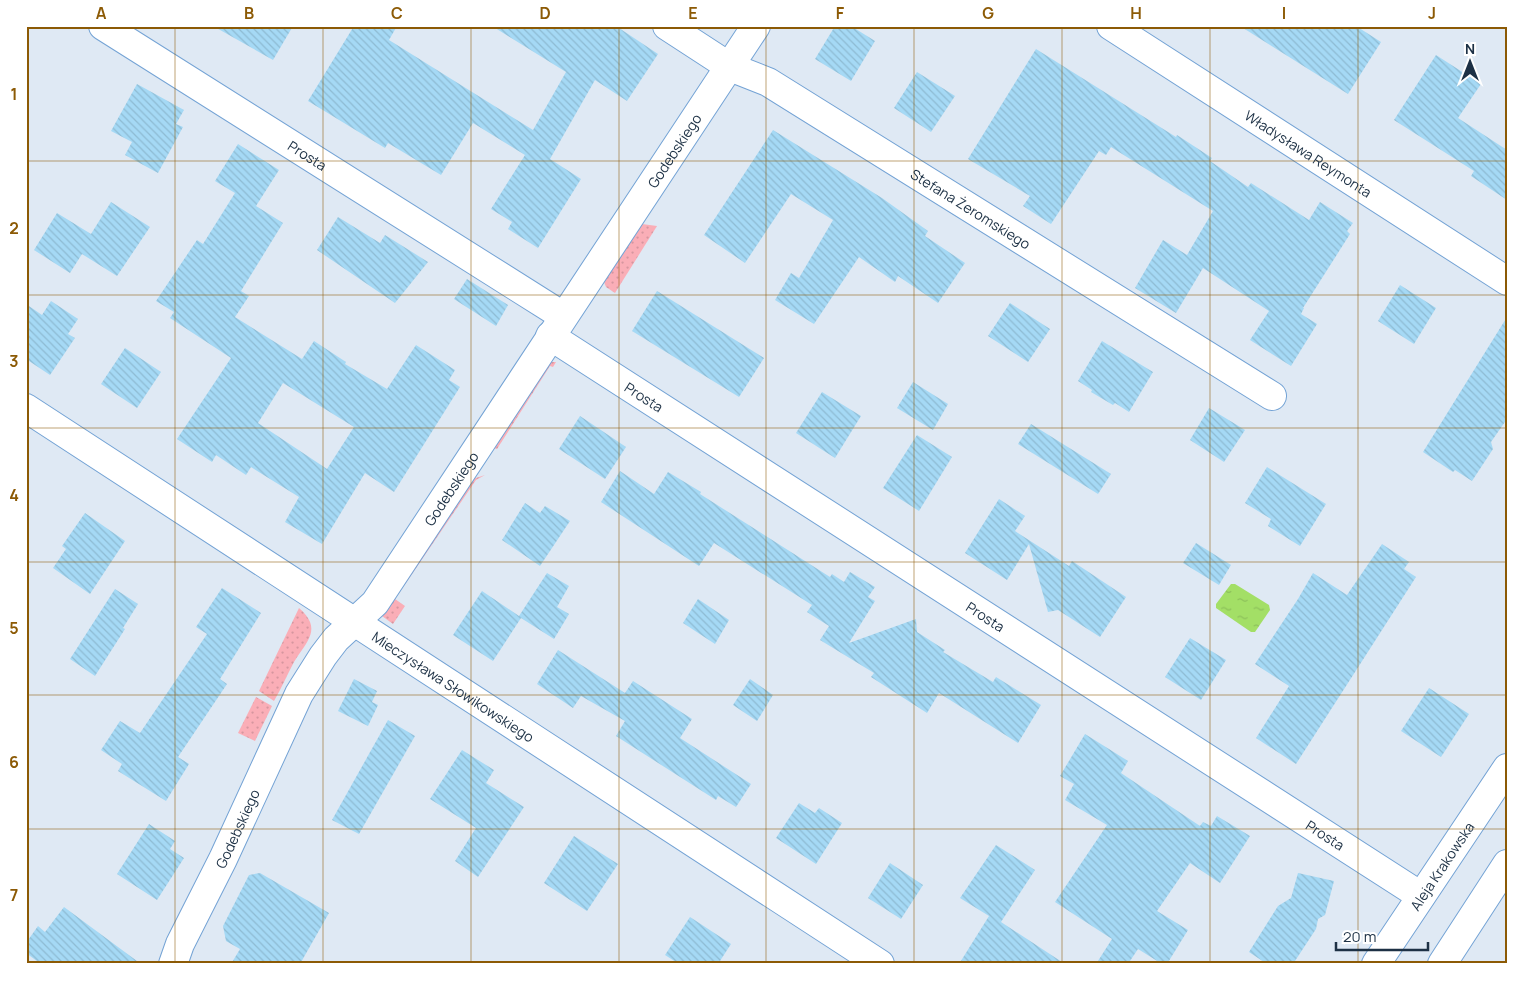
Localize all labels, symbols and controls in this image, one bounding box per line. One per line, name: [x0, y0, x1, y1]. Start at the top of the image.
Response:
text: A: [96, 2, 107, 24]
text: B: [244, 2, 254, 24]
text: C: [391, 2, 403, 24]
text: D: [539, 2, 551, 24]
text: E: [688, 2, 698, 24]
text: F: [836, 2, 845, 24]
text: G: [982, 2, 994, 24]
text: H: [1130, 2, 1142, 24]
text: I: [1282, 2, 1286, 24]
text: J: [1428, 2, 1436, 24]
north arrow: [1446, 38, 1496, 88]
text: N: [1465, 39, 1475, 58]
text: 1: [10, 83, 18, 105]
street label: Władysława Reymonta: [1241, 105, 1376, 201]
street label: Godebskiego: [643, 110, 705, 191]
street label: Prosta: [285, 136, 331, 174]
street label: Stefana Żeromskiego: [907, 164, 1034, 253]
text: 2: [9, 217, 19, 239]
text: 3: [9, 350, 19, 372]
street label: Prosta: [621, 377, 667, 416]
street label: Godebskiego: [419, 447, 482, 529]
text: 4: [9, 484, 19, 506]
street label: Prosta: [963, 597, 1009, 636]
text: 5: [9, 617, 19, 639]
street label: Mieczysława Słowikowskiego: [369, 627, 538, 746]
text: 6: [9, 751, 19, 773]
street label: Godebskiego: [210, 786, 263, 871]
street label: Prosta: [1303, 815, 1348, 854]
street label: Aleja Krakowska: [1405, 818, 1478, 914]
text: 7: [10, 884, 18, 906]
scale bar: [1336, 920, 1428, 952]
text: 20 m: [1343, 926, 1376, 947]

